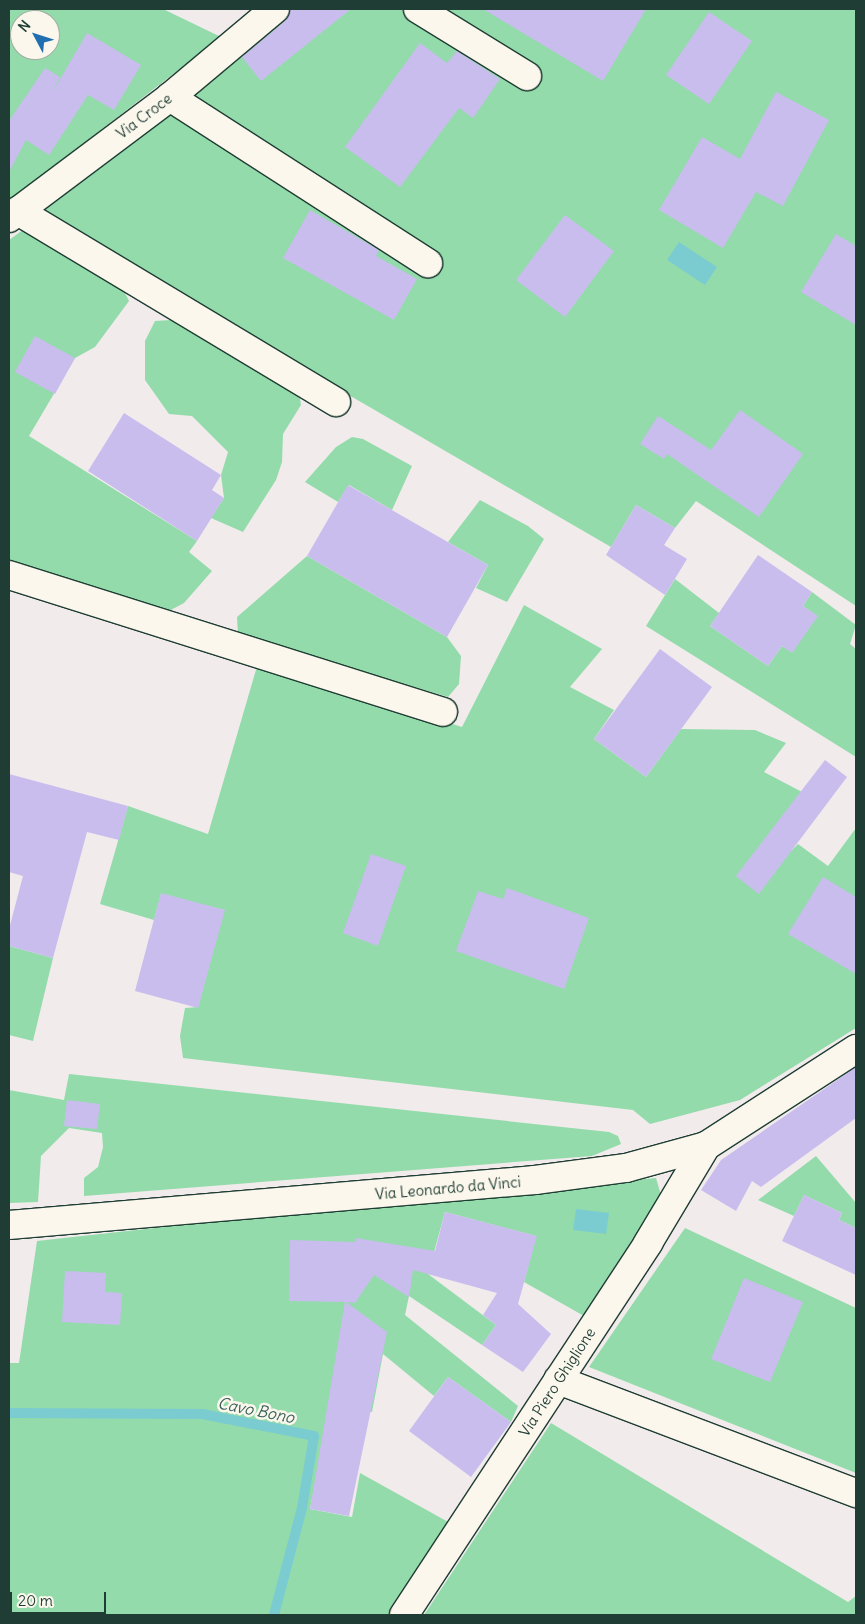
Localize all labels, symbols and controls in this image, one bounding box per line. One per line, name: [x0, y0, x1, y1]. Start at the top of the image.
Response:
north arrow: [10, 10, 60, 60]
text: N: [14, 17, 34, 35]
street label: Via Croce: [113, 89, 175, 143]
street label: Via Leonardo da Vinci: [374, 1173, 522, 1203]
street label: Via Piero Ghiglione: [515, 1324, 599, 1440]
water label: Cavo Bono: [216, 1393, 296, 1427]
scale bar: [12, 1582, 109, 1614]
text: 20 m: [18, 1591, 53, 1610]

